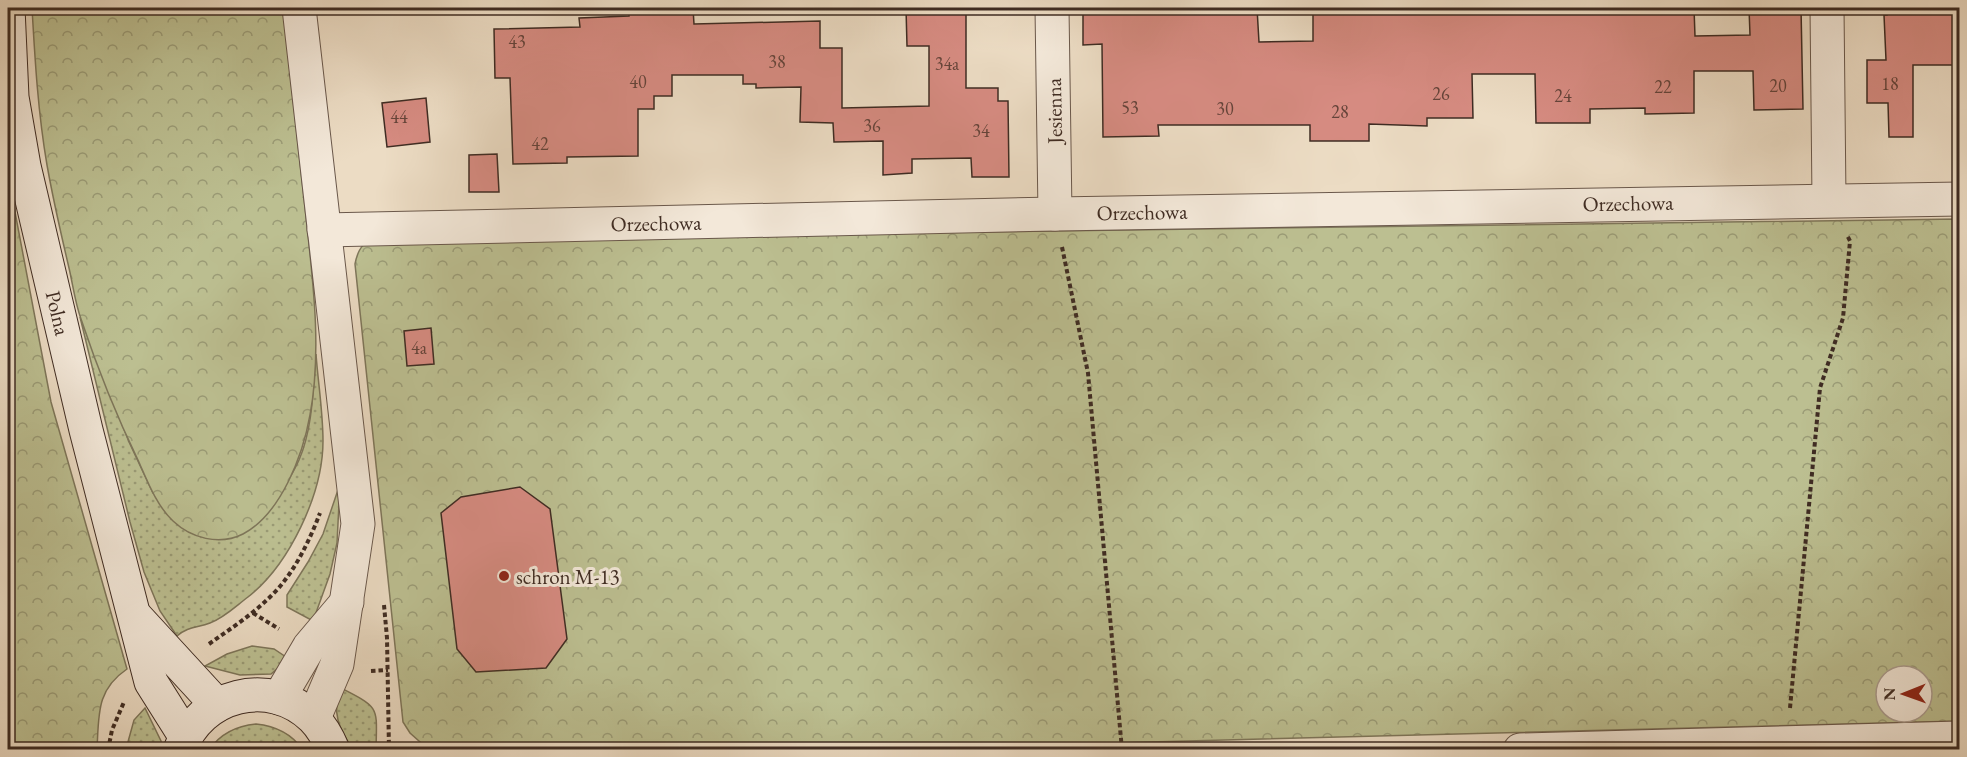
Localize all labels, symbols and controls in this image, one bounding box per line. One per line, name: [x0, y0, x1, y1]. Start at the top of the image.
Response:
house number: 43: [508, 30, 526, 53]
house number: 38: [768, 50, 786, 73]
house number: 34a: [935, 52, 960, 75]
house number: 40: [629, 70, 647, 93]
house number: 18: [1881, 72, 1899, 95]
house number: 20: [1769, 74, 1787, 97]
house number: 22: [1654, 75, 1672, 98]
street label: Jesienna: [1040, 77, 1068, 146]
house number: 26: [1432, 82, 1450, 105]
house number: 24: [1554, 84, 1572, 107]
house number: 53: [1121, 96, 1139, 119]
house number: 30: [1216, 97, 1234, 120]
house number: 28: [1331, 100, 1349, 123]
house number: 44: [390, 105, 408, 128]
house number: 36: [863, 114, 881, 137]
house number: 34: [972, 119, 990, 142]
house number: 42: [531, 132, 549, 155]
street label: Orzechowa: [1582, 189, 1674, 217]
street label: Orzechowa: [1096, 198, 1188, 226]
street label: Orzechowa: [610, 209, 702, 237]
street label: Polna: [40, 288, 76, 339]
house number: 4a: [411, 336, 428, 359]
place label: schron M-13: [516, 563, 620, 590]
marker: schron M-13: [497, 569, 511, 583]
north arrow: [1874, 664, 1934, 724]
text: N: [1879, 688, 1900, 701]

